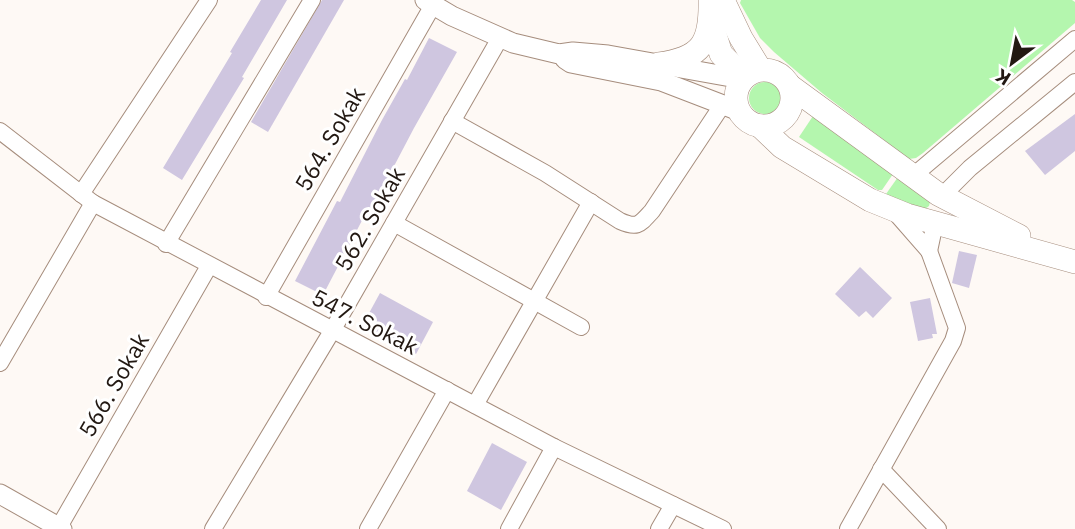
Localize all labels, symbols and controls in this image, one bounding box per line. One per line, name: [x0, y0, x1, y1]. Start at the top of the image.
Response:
north arrow: [977, 28, 1047, 98]
text: K: [991, 64, 1015, 91]
street label: 564. Sokak: [287, 81, 371, 196]
street label: 562. Sokak: [327, 161, 411, 276]
street label: 547. Sokak: [307, 281, 424, 361]
street label: 566. Sokak: [71, 327, 155, 442]

